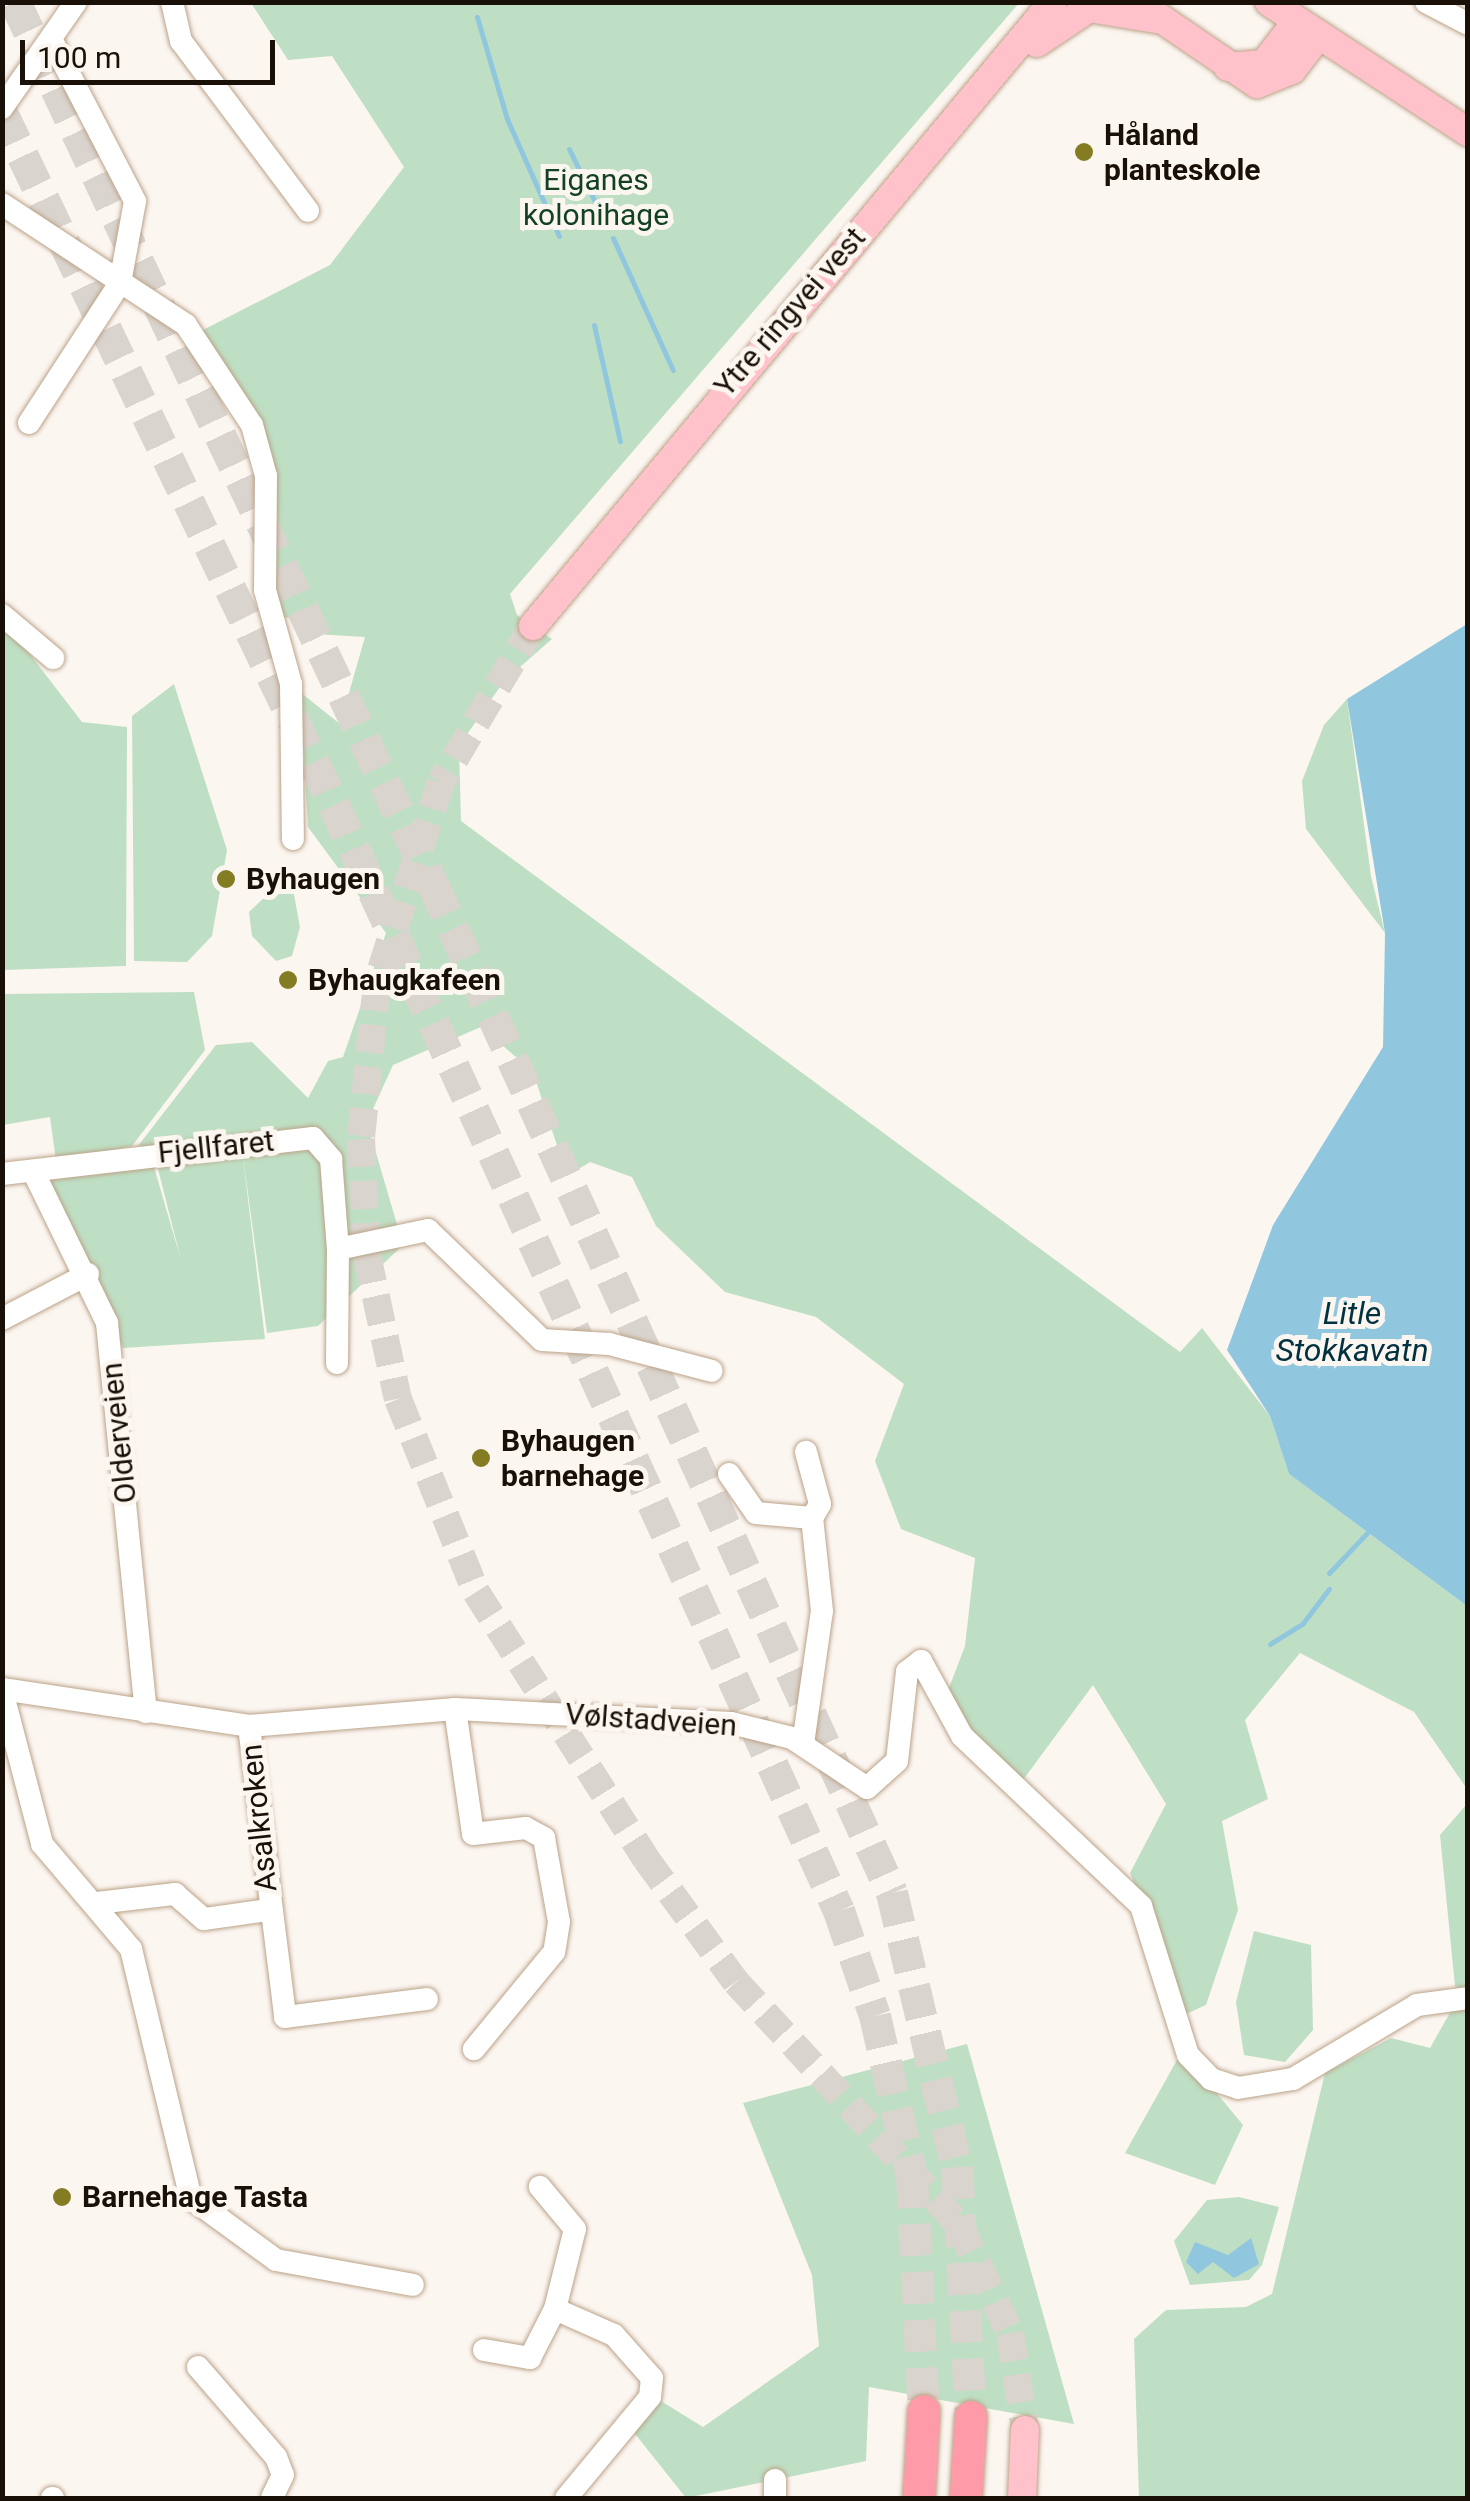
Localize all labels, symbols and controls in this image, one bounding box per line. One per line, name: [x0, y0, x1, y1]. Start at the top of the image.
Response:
scale bar: [25, 20, 280, 82]
text: 100 m: [37, 40, 121, 75]
place label: Håland planteskole: [1104, 117, 1261, 188]
marker: Håland planteskole: [1073, 141, 1095, 163]
park label: Eiganes kolonihage: [523, 162, 669, 232]
street label: Ytre ringvei vest: [707, 220, 873, 404]
place label: Byhaugen: [246, 861, 380, 897]
marker: Byhaugen: [215, 868, 237, 890]
place label: Byhaugkafeen: [308, 962, 501, 998]
marker: Byhaugkafeen: [277, 969, 299, 991]
street label: Fjellfaret: [156, 1123, 276, 1171]
water label: Litle Stokkavatn: [1275, 1295, 1429, 1370]
street label: Olderveien: [94, 1361, 144, 1505]
place label: Byhaugen barnehage: [501, 1423, 644, 1494]
marker: Byhaugen barnehage: [470, 1447, 492, 1469]
street label: Vølstadveien: [564, 1696, 738, 1744]
street label: Asalkroken: [233, 1742, 285, 1894]
place label: Barnehage Tasta: [82, 2179, 309, 2215]
marker: Barnehage Tasta: [51, 2186, 73, 2208]

